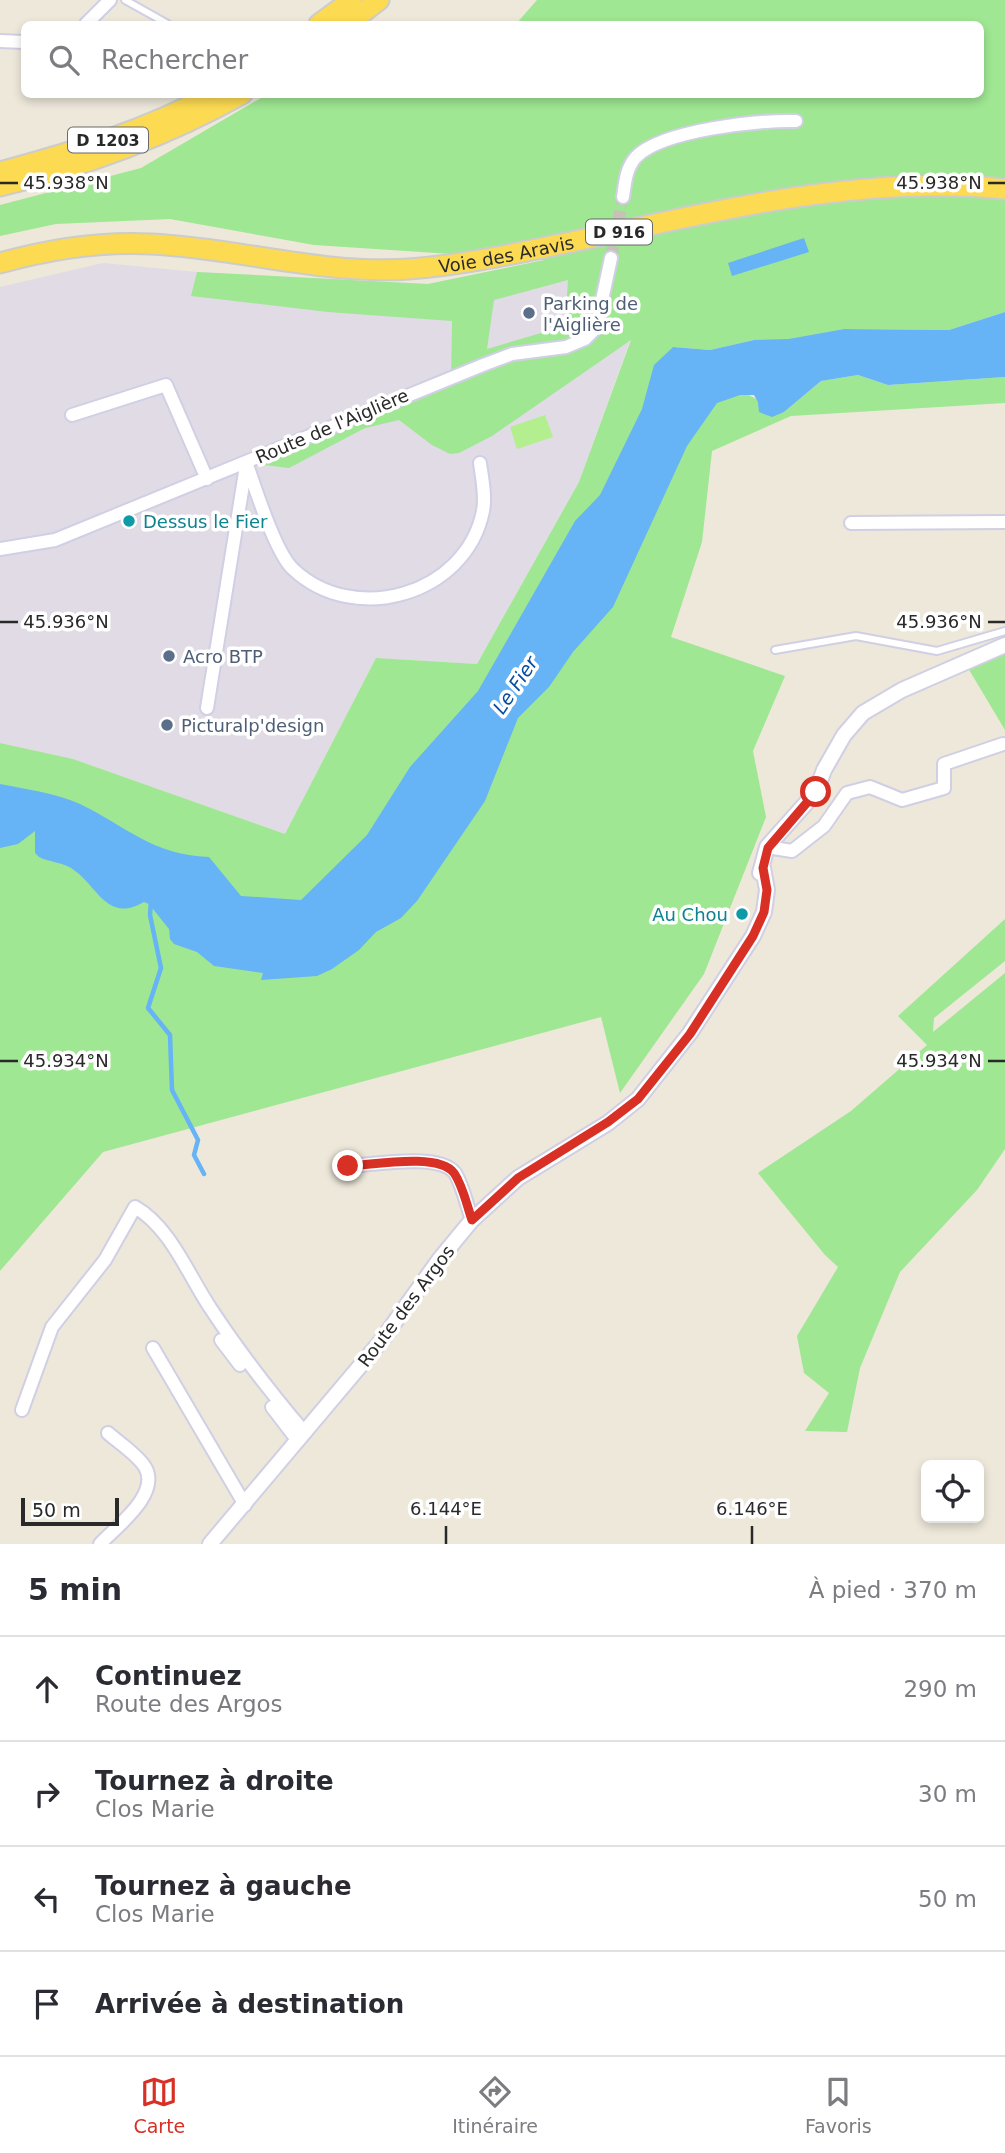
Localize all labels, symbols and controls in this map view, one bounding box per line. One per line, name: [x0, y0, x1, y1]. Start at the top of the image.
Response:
search box: [21, 21, 984, 98]
icon: search: [45, 41, 83, 79]
text: Rechercher: [101, 45, 248, 75]
road number: D 1203: [68, 128, 148, 152]
text: 45.938°N: [23, 172, 109, 193]
text: 45.938°N: [896, 172, 982, 193]
road number: D 916: [586, 220, 652, 244]
street label: Voie des Aravis: [437, 231, 576, 277]
place label: Parking de l'Aiglière: [543, 293, 638, 335]
marker: Parking de l'Aiglière: [521, 305, 537, 321]
street label: Route de l'Aiglière: [252, 384, 412, 468]
place label: Dessus le Fier: [143, 511, 268, 532]
marker: Dessus le Fier: [121, 513, 137, 529]
text: 45.936°N: [23, 611, 109, 632]
text: 45.936°N: [896, 611, 982, 632]
place label: Acro BTP: [183, 646, 263, 667]
marker: Acro BTP: [161, 648, 177, 664]
water label: Le Fier: [488, 651, 543, 718]
place label: Picturalp'design: [181, 715, 324, 736]
marker: Picturalp'design: [159, 717, 175, 733]
route start: [800, 776, 831, 807]
place label: Au Chou: [652, 904, 728, 925]
marker: Au Chou: [734, 906, 750, 922]
text: 45.934°N: [23, 1050, 109, 1071]
text: 45.934°N: [896, 1050, 982, 1071]
route end: [332, 1150, 363, 1181]
street label: Route des Argos: [353, 1241, 459, 1371]
map controls: [921, 1460, 984, 1523]
button: locate: [921, 1460, 984, 1523]
scale bar: [21, 1495, 119, 1527]
text: 6.144°E: [410, 1498, 482, 1519]
text: 6.146°E: [716, 1498, 788, 1519]
text: 50 m: [32, 1499, 81, 1521]
text: 5 min: [28, 1572, 122, 1607]
text: À pied · 370 m: [809, 1577, 977, 1603]
text: Continuez: [95, 1661, 242, 1691]
icon: ahead: [28, 1670, 66, 1708]
text: 290 m: [903, 1676, 977, 1702]
text: Route des Argos: [95, 1691, 283, 1717]
text: Tournez à droite: [95, 1766, 334, 1796]
icon: right: [28, 1775, 66, 1813]
text: 30 m: [918, 1781, 977, 1807]
text: Clos Marie: [95, 1796, 215, 1822]
text: Tournez à gauche: [95, 1871, 352, 1901]
icon: left: [28, 1880, 66, 1918]
text: 50 m: [918, 1886, 977, 1912]
text: Clos Marie: [95, 1901, 215, 1927]
icon: arrive: [28, 1985, 66, 2023]
text: Arrivée à destination: [95, 1989, 404, 2019]
tab: Carte: [133, 2073, 185, 2137]
tab: Itinéraire: [452, 2073, 538, 2137]
tab: Favoris: [805, 2073, 872, 2137]

